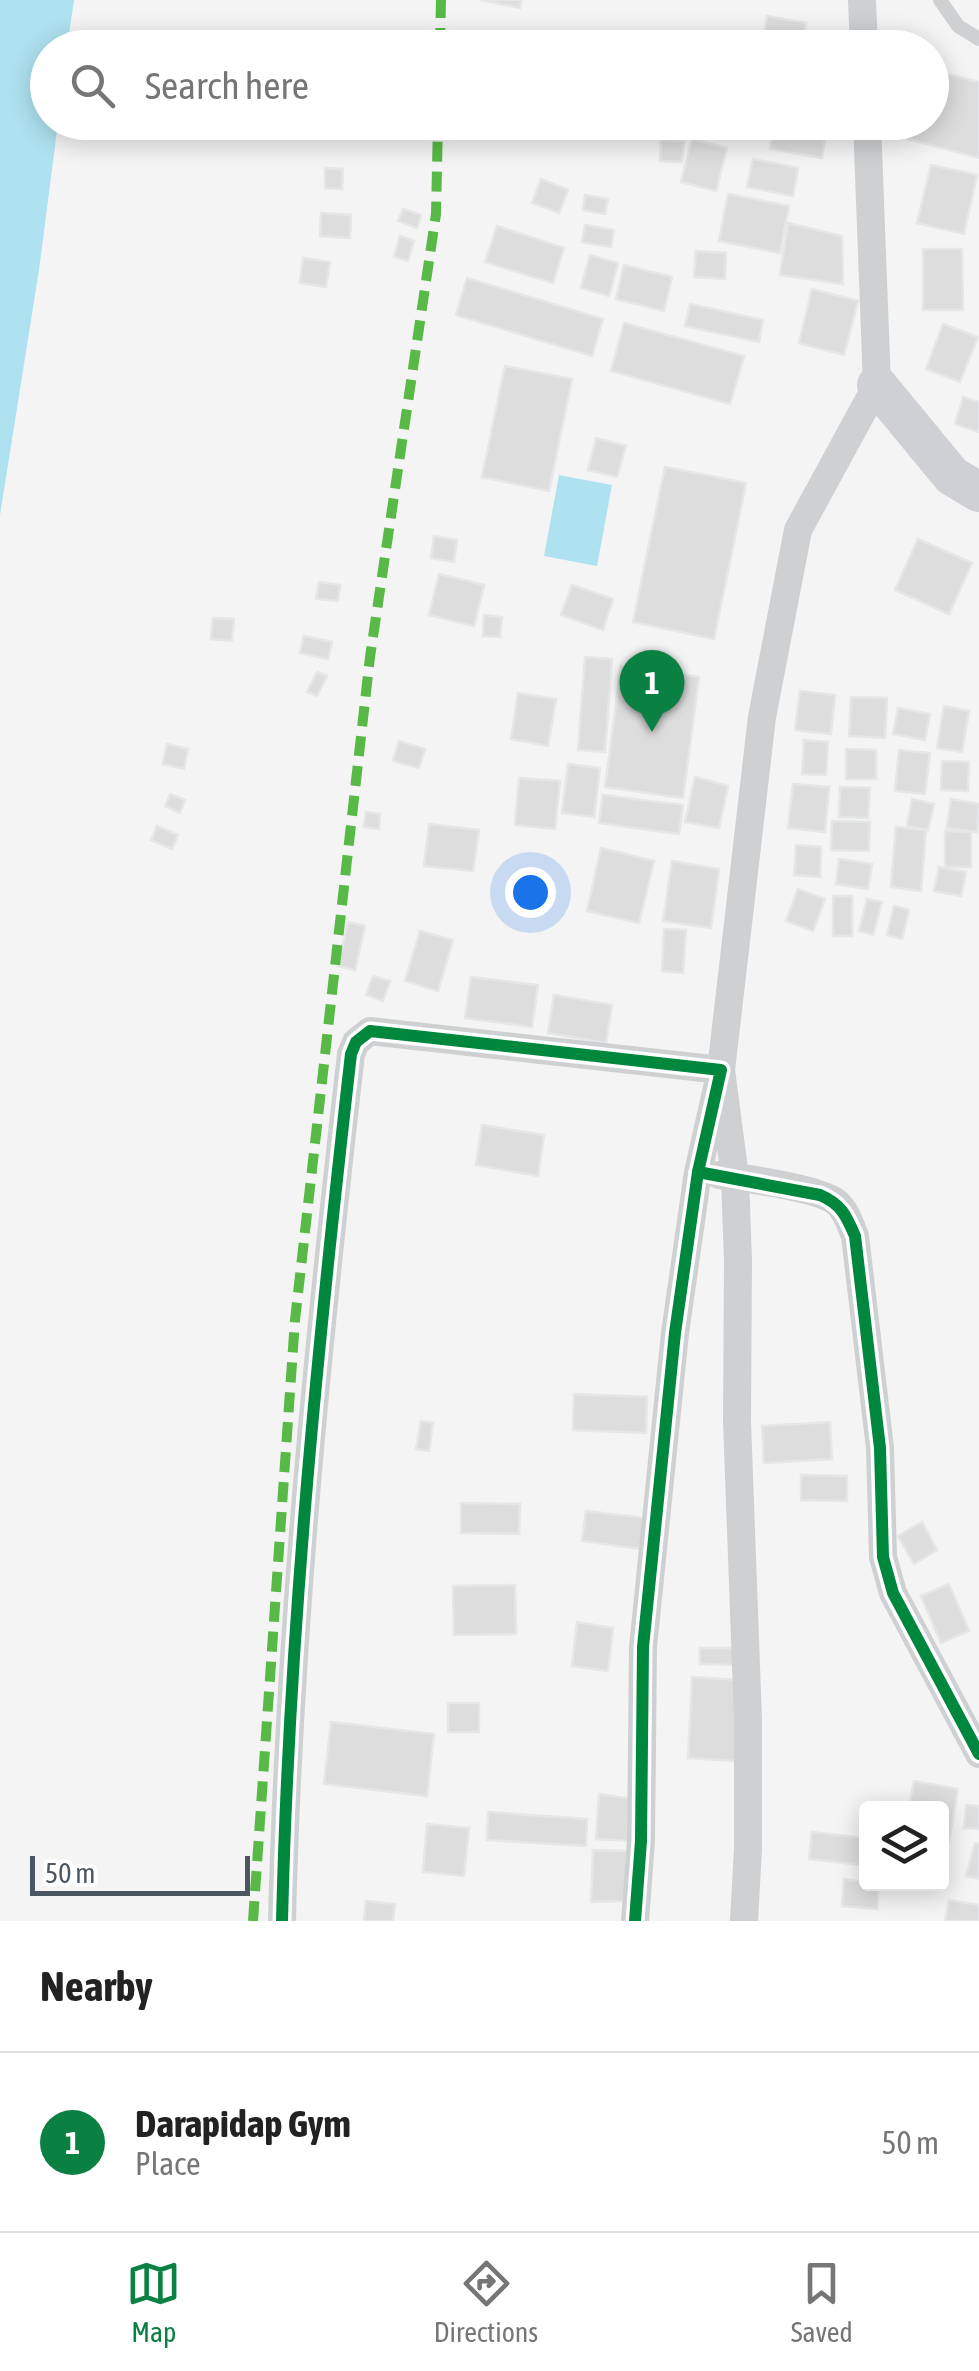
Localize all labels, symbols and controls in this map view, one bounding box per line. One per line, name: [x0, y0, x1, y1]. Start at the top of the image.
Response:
search box: [30, 30, 949, 140]
icon: search: [65, 58, 120, 113]
text: Search here: [145, 64, 309, 107]
pin: 1: [620, 650, 684, 732]
your location: [505, 867, 556, 918]
map controls: [859, 1801, 949, 1891]
button: layers: [859, 1801, 949, 1891]
scale bar: [30, 1851, 250, 1896]
text: 50 m: [45, 1857, 95, 1889]
text: Nearby: [40, 1962, 153, 2010]
text: Darapidap Gym: [135, 2102, 351, 2145]
text: 1: [65, 2124, 80, 2161]
text: 50 m: [881, 2124, 939, 2161]
text: Place: [135, 2145, 200, 2182]
tab: Map: [126, 2256, 181, 2348]
tab: Directions: [434, 2256, 538, 2348]
tab: Saved: [791, 2256, 853, 2348]

